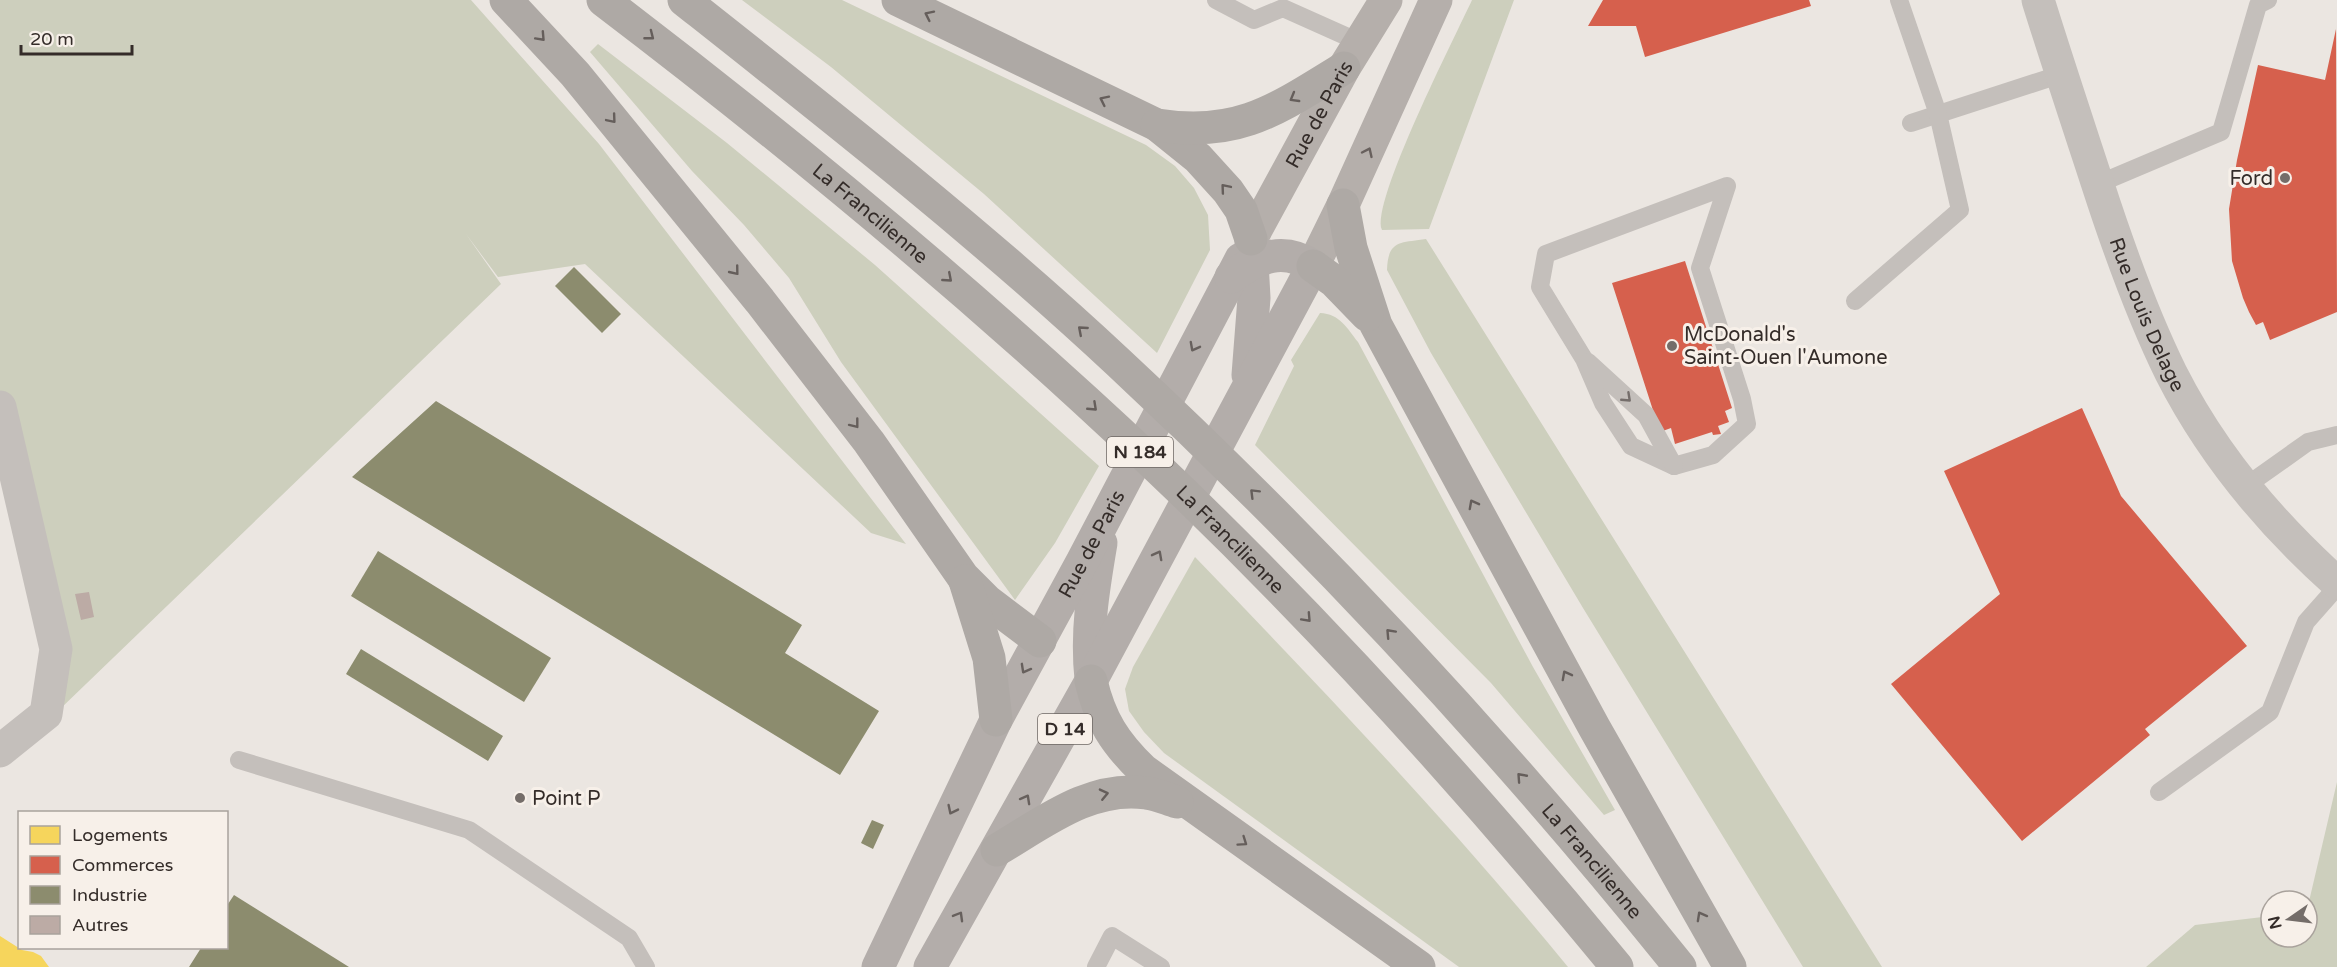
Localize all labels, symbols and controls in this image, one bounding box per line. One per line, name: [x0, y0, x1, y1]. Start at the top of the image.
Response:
one-way arrow: [924, 10, 935, 22]
scale bar: [21, 18, 132, 56]
text: 20 m: [30, 28, 74, 50]
one-way arrow: [643, 28, 654, 39]
one-way arrow: [533, 30, 544, 41]
street label: Rue de Paris: [1281, 57, 1359, 173]
one-way arrow: [1290, 91, 1300, 103]
one-way arrow: [1100, 95, 1111, 107]
one-way arrow: [605, 113, 616, 124]
one-way arrow: [1360, 148, 1372, 159]
street label: La Francilienne: [807, 159, 933, 269]
place label: Ford: [2230, 167, 2273, 191]
marker: Ford: [2278, 171, 2292, 185]
one-way arrow: [1221, 184, 1232, 195]
street label: Rue Louis Delage: [2104, 235, 2190, 396]
one-way arrow: [728, 264, 739, 275]
one-way arrow: [941, 271, 951, 282]
place label: McDonald's Saint-Ouen l'Aumone: [1684, 323, 1888, 370]
one-way arrow: [1078, 326, 1089, 337]
marker: McDonald's Saint-Ouen l'Aumone: [1665, 339, 1679, 353]
one-way arrow: [1190, 340, 1202, 351]
one-way arrow: [1620, 391, 1631, 402]
one-way arrow: [1086, 400, 1097, 411]
one-way arrow: [848, 418, 859, 429]
road number: N 184: [1107, 437, 1173, 467]
street label: La Francilienne: [1171, 481, 1289, 599]
street label: Rue de Paris: [1054, 486, 1131, 602]
one-way arrow: [1250, 490, 1261, 500]
one-way arrow: [1469, 500, 1480, 510]
one-way arrow: [1151, 551, 1162, 561]
one-way arrow: [1300, 611, 1311, 622]
one-way arrow: [1386, 630, 1397, 641]
one-way arrow: [1020, 663, 1032, 673]
one-way arrow: [1562, 671, 1573, 681]
road number: D 14: [1038, 714, 1092, 744]
one-way arrow: [1517, 773, 1528, 784]
place label: Point P: [532, 787, 601, 811]
one-way arrow: [1099, 789, 1109, 802]
marker: Point P: [513, 791, 527, 805]
one-way arrow: [1019, 795, 1030, 805]
street label: La Francilienne: [1536, 799, 1647, 924]
one-way arrow: [948, 804, 960, 815]
legend: [18, 811, 228, 949]
text: Logements: [72, 824, 168, 846]
one-way arrow: [1237, 835, 1248, 846]
text: Commerces: [72, 854, 173, 876]
text: Industrie: [72, 884, 147, 906]
north arrow: [2259, 889, 2319, 949]
one-way arrow: [952, 912, 964, 922]
one-way arrow: [1697, 912, 1708, 922]
text: Autres: [72, 914, 128, 936]
text: N: [2264, 914, 2287, 931]

